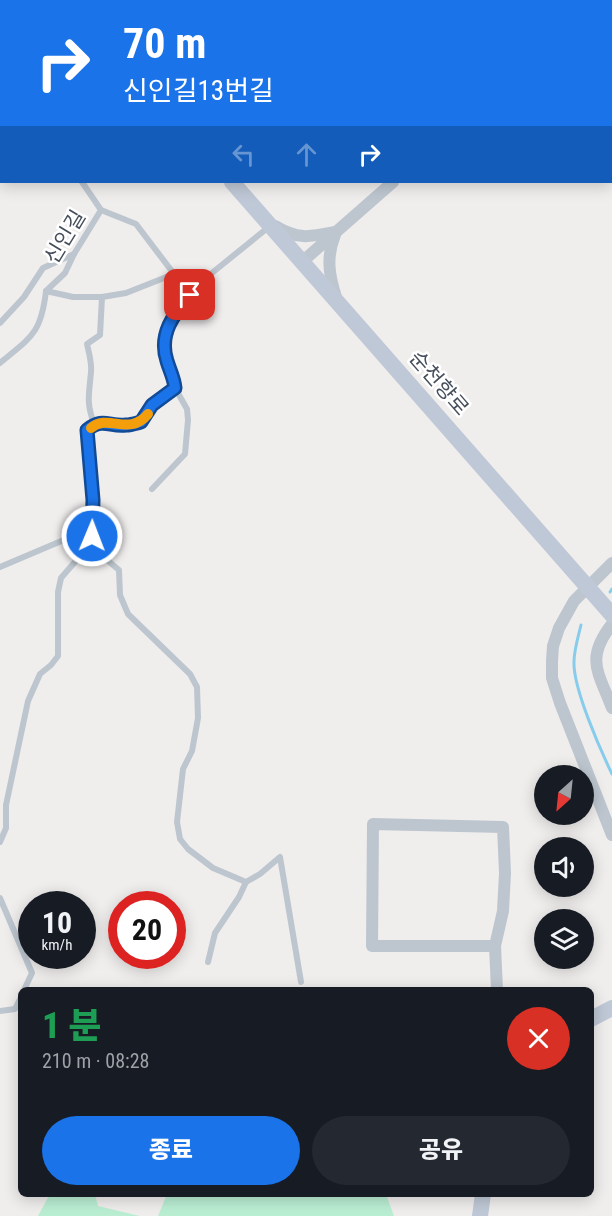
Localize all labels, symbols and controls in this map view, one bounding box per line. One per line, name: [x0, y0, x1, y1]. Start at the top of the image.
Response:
text: 70 m: [123, 19, 206, 68]
icon: right: [24, 24, 102, 102]
text: 신인길13번길: [123, 75, 274, 107]
icon: left: [227, 138, 260, 171]
icon: ahead: [290, 138, 323, 171]
icon: right: [353, 138, 386, 171]
street label: 신인길: [40, 206, 90, 268]
pin: [164, 269, 215, 320]
icon: arrive: [173, 278, 206, 311]
street label: 순천향로: [405, 346, 473, 420]
position arrow: [60, 504, 124, 568]
north arrow: [534, 765, 594, 825]
map controls: [534, 765, 594, 969]
button: sound: [534, 837, 594, 897]
speed limit sign: 20: [108, 891, 186, 969]
text: 10: [42, 905, 72, 940]
button: layers: [534, 909, 594, 969]
text: km/h: [42, 936, 72, 954]
text: 1 분: [42, 1005, 102, 1047]
button: close: [507, 1007, 570, 1070]
text: 210 m · 08:28: [42, 1049, 149, 1073]
button: 종료: [42, 1116, 300, 1185]
button: 공유: [312, 1116, 570, 1185]

